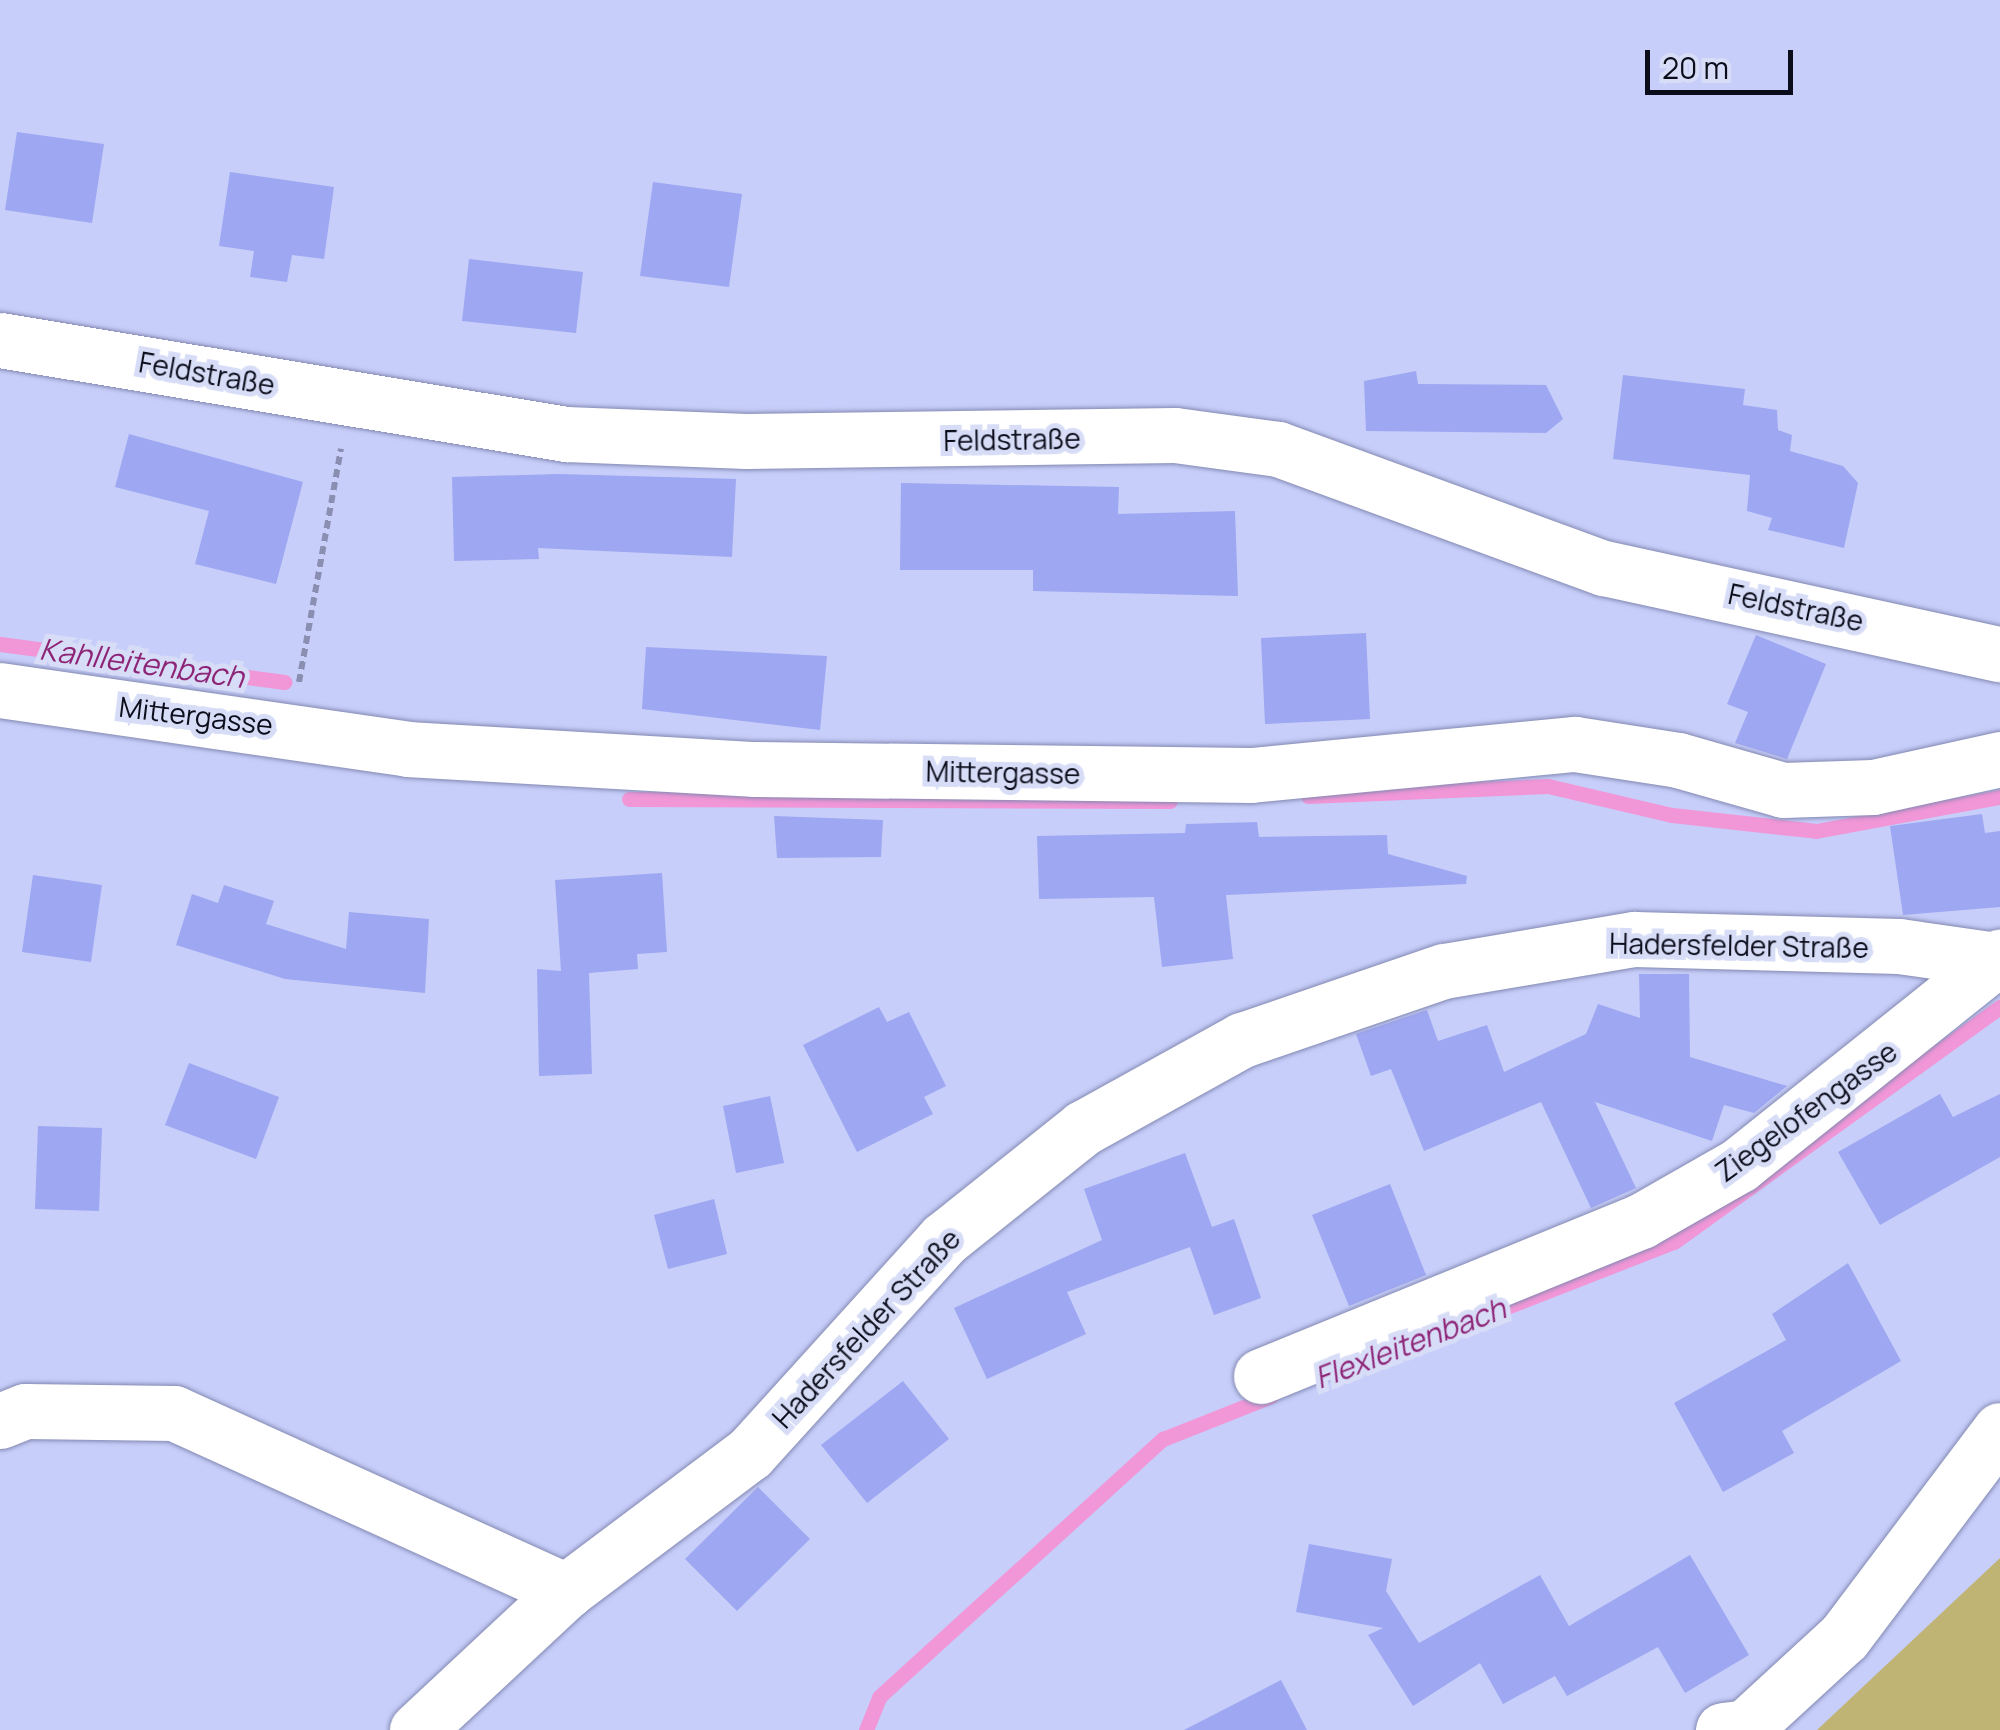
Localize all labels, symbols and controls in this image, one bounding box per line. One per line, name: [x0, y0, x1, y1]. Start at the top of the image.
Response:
scale bar: [1650, 30, 1798, 92]
text: 20 m: [1662, 47, 1729, 88]
street label: Feldstraße: [136, 345, 278, 401]
street label: Feldstraße: [943, 421, 1081, 457]
street label: Feldstraße: [1725, 576, 1867, 638]
water label: Kahlleitenbach: [37, 631, 247, 695]
street label: Mittergasse: [117, 689, 275, 741]
street label: Mittergasse: [925, 754, 1081, 790]
street label: Hadersfelder Straße: [1609, 926, 1869, 964]
street label: Ziegelofengasse: [1709, 1034, 1903, 1188]
street label: Hadersfelder Straße: [765, 1222, 967, 1434]
water label: Flexleitenbach: [1309, 1290, 1511, 1396]

